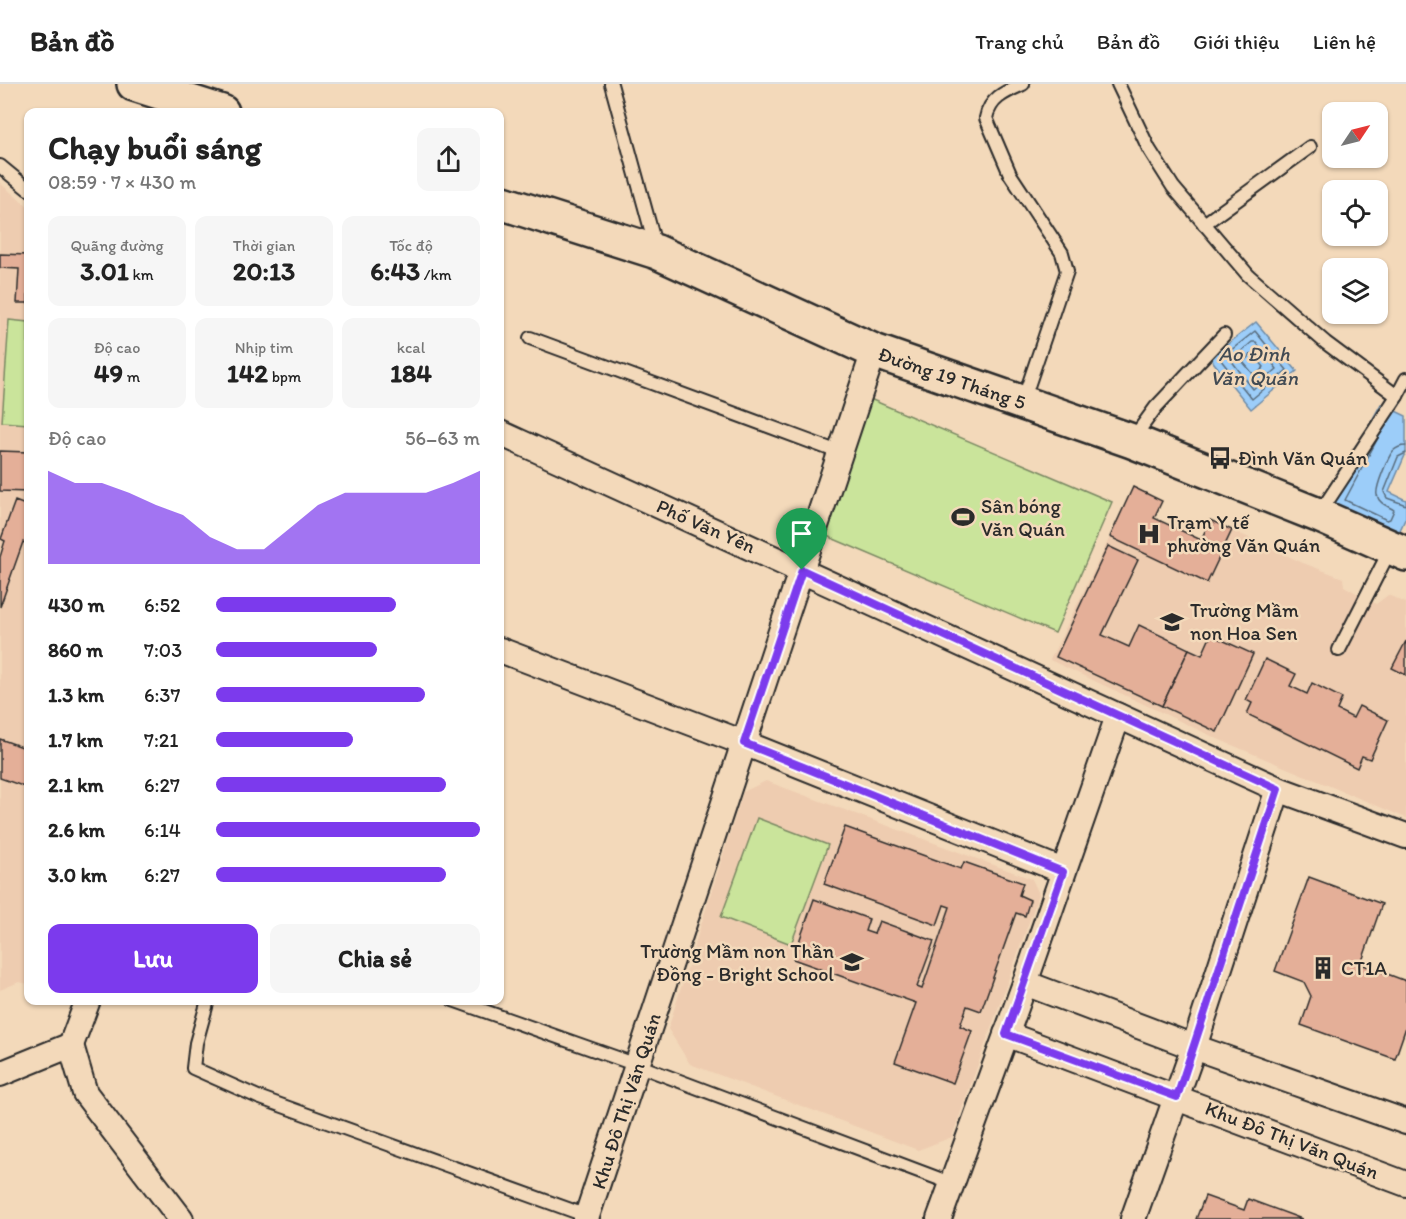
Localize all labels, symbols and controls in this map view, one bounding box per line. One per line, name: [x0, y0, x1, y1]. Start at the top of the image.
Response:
text: Bản đồ: [30, 24, 115, 58]
text: Trang chủ: [975, 29, 1064, 54]
text: Bản đồ: [1097, 29, 1160, 54]
text: Giới thiệu: [1193, 29, 1280, 54]
text: Liên hệ: [1313, 29, 1376, 54]
north arrow: [1322, 102, 1388, 168]
map controls: [1322, 102, 1388, 324]
text: Chạy buổi sáng: [48, 128, 262, 167]
button: share: [417, 128, 480, 191]
text: 08:59 · 7 × 430 m: [48, 170, 196, 194]
button: locate: [1322, 180, 1388, 246]
text: Quãng đường: [70, 236, 164, 255]
text: Thời gian: [233, 236, 295, 255]
text: Tốc độ: [389, 236, 433, 255]
text: 3.01: [80, 255, 129, 287]
text: 20:13: [233, 255, 295, 287]
text: 6:43: [370, 255, 420, 287]
button: layers: [1322, 258, 1388, 324]
text: km: [129, 265, 154, 284]
text: /km: [420, 265, 452, 284]
text: Độ cao: [94, 338, 140, 357]
text: Nhịp tim: [235, 338, 293, 357]
text: kcal: [397, 338, 425, 357]
street label: Đường 19 Tháng 5: [875, 341, 1029, 415]
water label: Ao Đình Văn Quán: [1210, 341, 1299, 390]
text: 49: [94, 357, 123, 389]
text: 142: [227, 357, 268, 389]
text: 184: [390, 357, 432, 389]
text: m: [123, 367, 140, 386]
text: bpm: [268, 367, 301, 386]
text: Độ cao: [48, 426, 106, 450]
text: 56–63 m: [405, 426, 480, 450]
bus stop icon: Đình Văn Quán: [1207, 445, 1233, 471]
place label: Đình Văn Quán: [1238, 446, 1367, 470]
street label: Phố Văn Yên: [653, 494, 759, 559]
place label: Sân bóng Văn Quán: [981, 494, 1065, 541]
sports icon: Sân bóng Văn Quán: [950, 504, 976, 530]
pin: [776, 508, 827, 570]
place label: Trạm Y tế phường Văn Quán: [1167, 510, 1320, 557]
icon: arrive: [785, 517, 818, 550]
hospital icon: Trạm Y tế phường Văn Quán: [1136, 521, 1162, 547]
text: 430 m: [48, 593, 105, 617]
text: 6:52: [144, 593, 181, 617]
place label: Trường Mầm non Hoa Sen: [1190, 598, 1299, 645]
school or university icon: Trường Mầm non Hoa Sen: [1159, 609, 1185, 635]
text: 860 m: [48, 638, 103, 662]
text: 7:03: [144, 638, 182, 662]
text: 1.3 km: [48, 683, 104, 707]
text: 6:37: [144, 683, 180, 707]
text: 1.7 km: [48, 728, 103, 752]
text: 7:21: [144, 728, 179, 752]
text: 2.1 km: [48, 773, 104, 797]
text: 6:27: [144, 773, 180, 797]
text: 2.6 km: [48, 818, 105, 842]
text: 6:14: [144, 818, 181, 842]
text: 3.0 km: [48, 863, 107, 887]
text: 6:27: [144, 863, 180, 887]
button: Lưu: [48, 924, 258, 993]
button: Chia sẻ: [270, 924, 480, 993]
place label: Trường Mầm non Thần Đồng - Bright School: [640, 939, 834, 986]
school or university icon: Trường Mầm non Thần Đồng - Bright School: [839, 949, 865, 975]
building icon: CT1A: [1310, 955, 1336, 981]
place label: CT1A: [1341, 956, 1387, 980]
street label: Khu Đô Thị Văn Quán: [586, 1010, 666, 1192]
street label: Khu Đô Thị Văn Quán: [1202, 1096, 1382, 1184]

